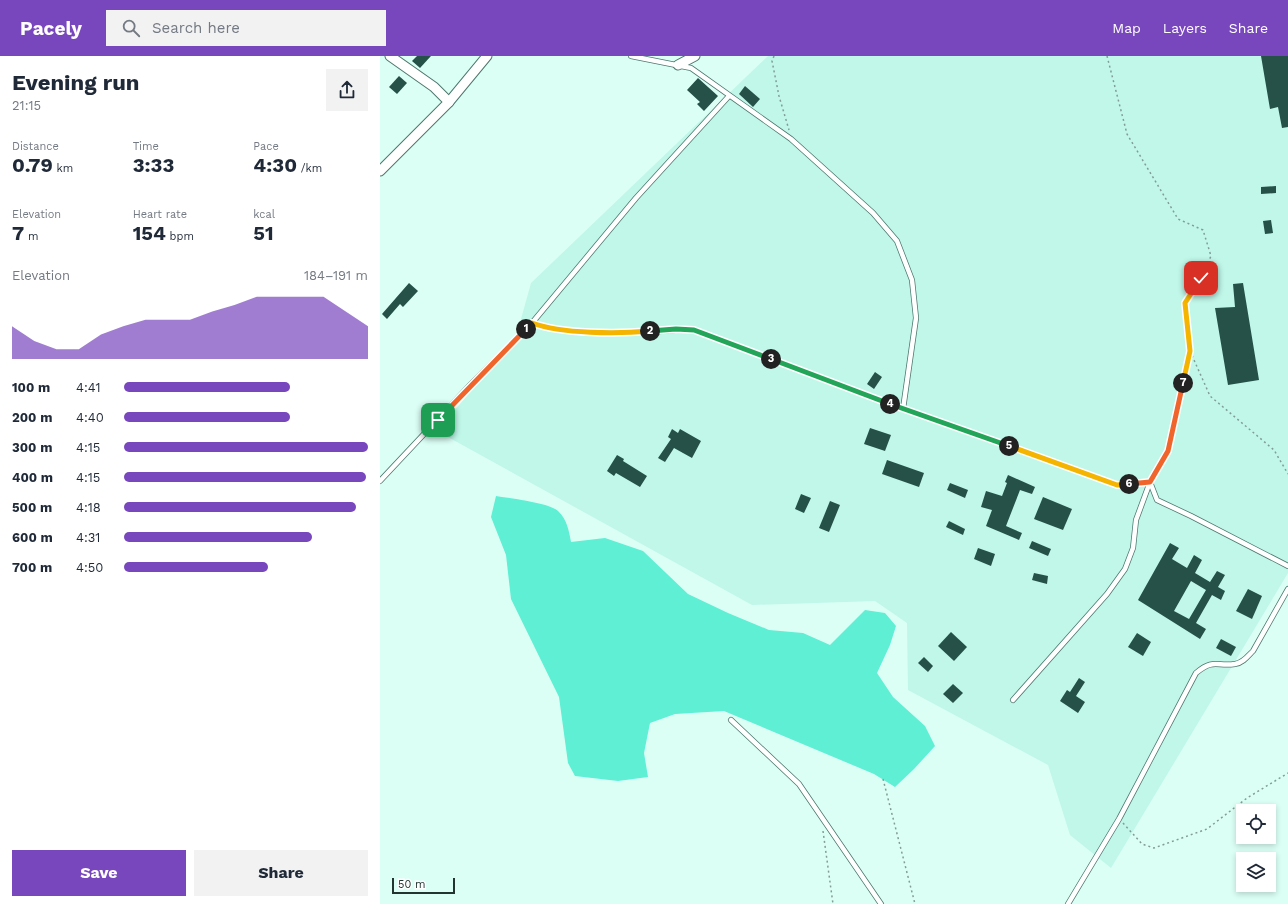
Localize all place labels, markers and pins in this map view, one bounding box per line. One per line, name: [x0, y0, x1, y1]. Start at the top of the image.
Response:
pin: [1184, 261, 1218, 295]
pin: 1: [516, 319, 536, 339]
pin: 2: [640, 321, 660, 341]
pin: 3: [761, 349, 781, 369]
pin: 7: [1173, 373, 1193, 393]
pin: 4: [880, 394, 900, 414]
pin: [421, 403, 455, 437]
pin: 5: [999, 436, 1019, 456]
pin: 6: [1119, 474, 1139, 494]

